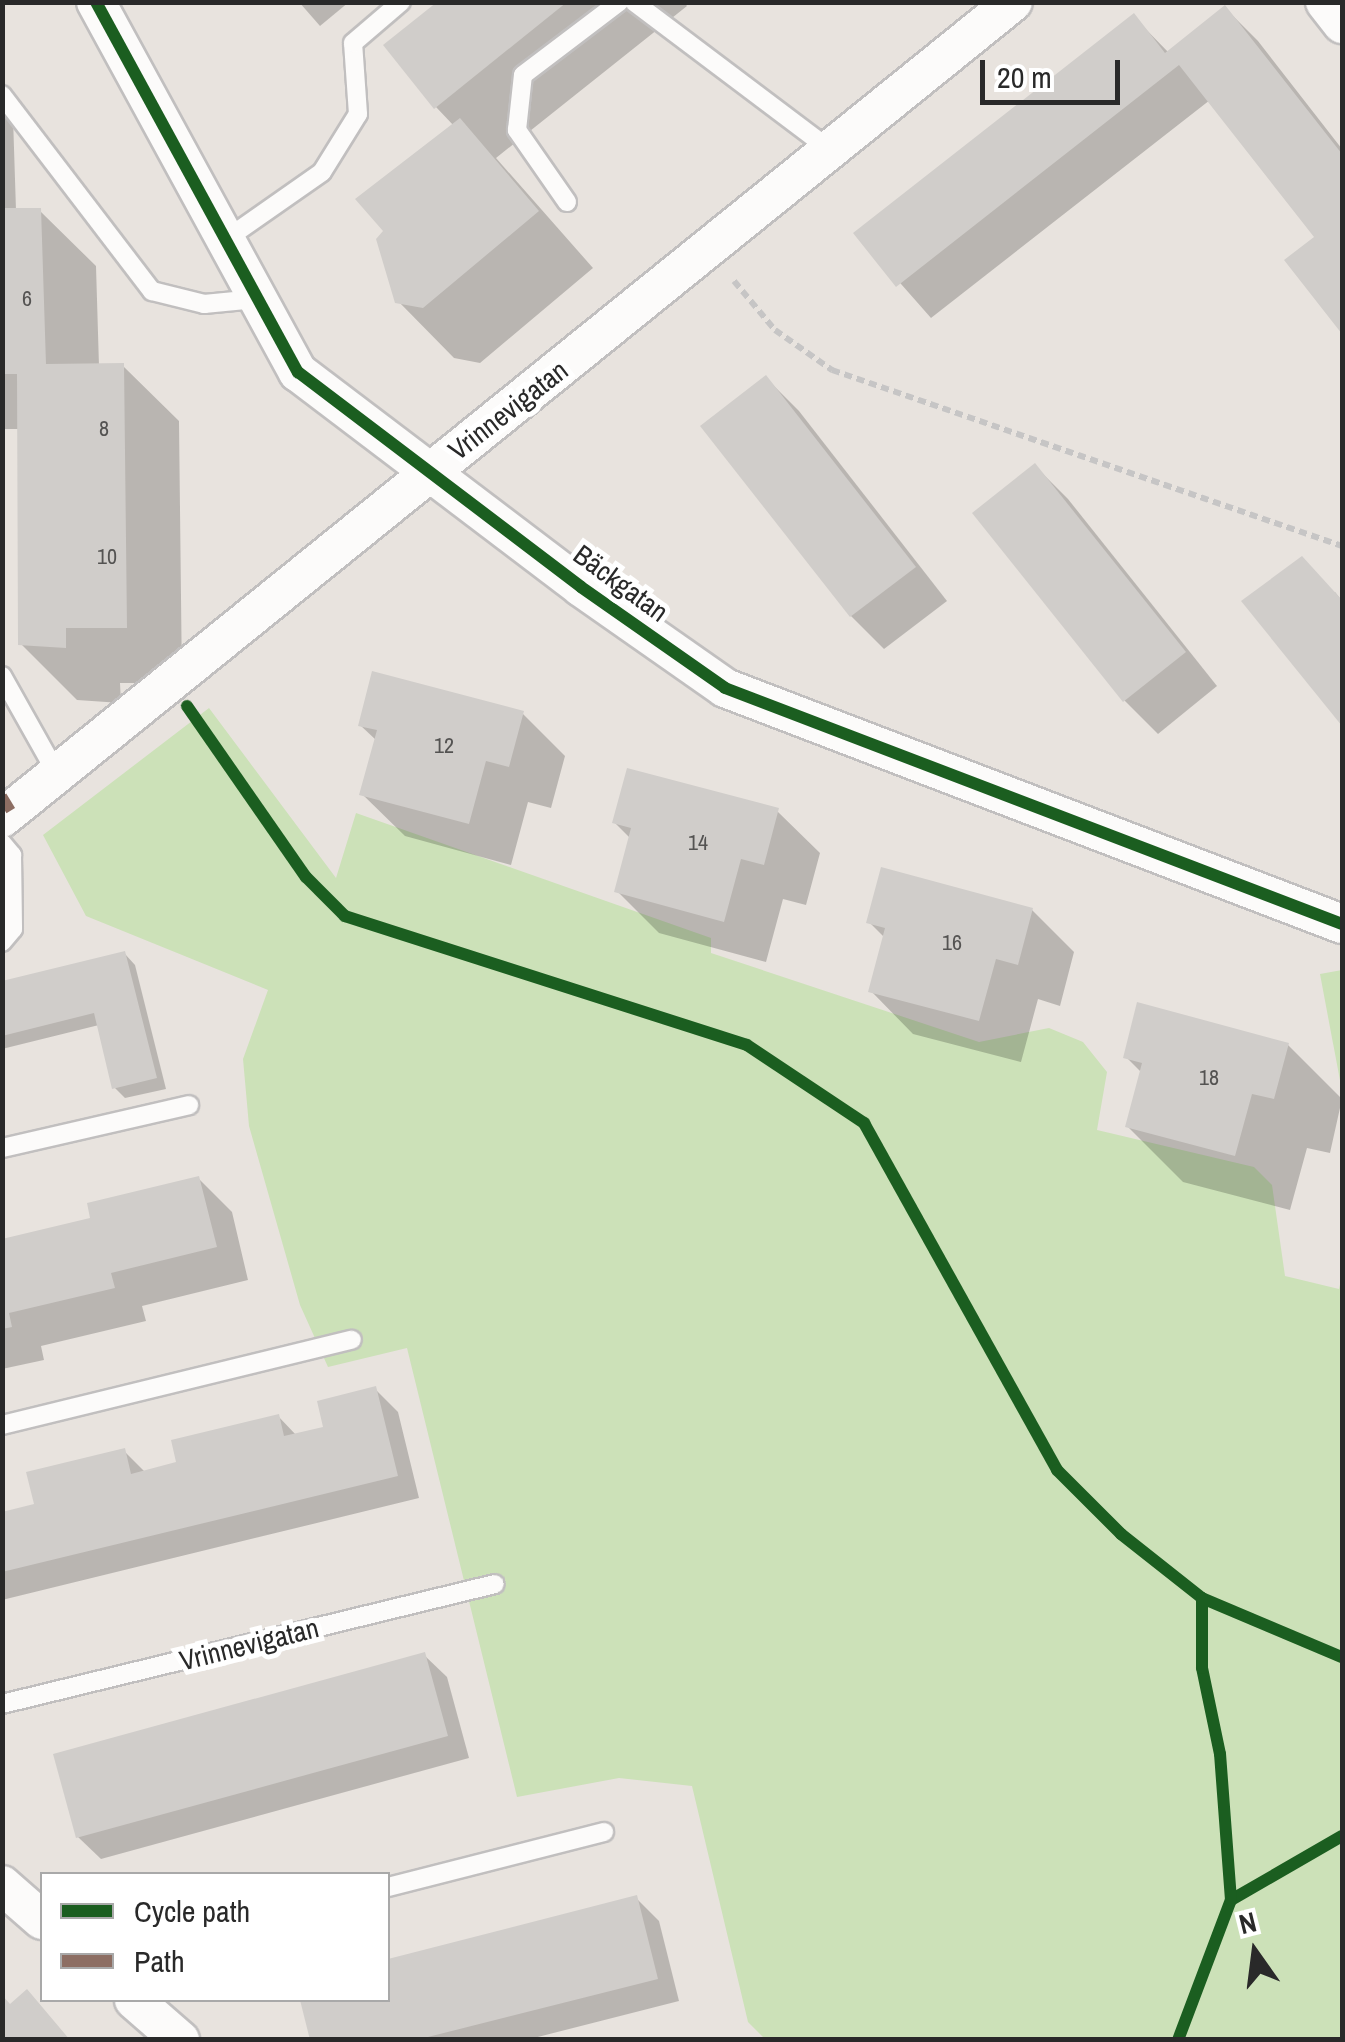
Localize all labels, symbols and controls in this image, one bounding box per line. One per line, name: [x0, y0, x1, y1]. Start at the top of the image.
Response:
scale bar: [985, 40, 1125, 102]
text: 20 m: [997, 57, 1052, 97]
house number: 6: [22, 286, 32, 312]
street label: Vrinnevigatan: [442, 353, 574, 467]
house number: 8: [99, 416, 109, 442]
street label: Bäckgatan: [567, 538, 675, 628]
house number: 10: [97, 544, 117, 570]
house number: 12: [434, 733, 454, 759]
house number: 14: [688, 830, 708, 856]
house number: 16: [942, 930, 962, 956]
house number: 18: [1199, 1065, 1219, 1091]
street label: Vrinnevigatan: [176, 1611, 322, 1677]
legend: [40, 1872, 390, 2002]
text: Cycle path: [134, 1891, 250, 1931]
north arrow: [1205, 1902, 1305, 2002]
text: N: [1235, 1902, 1260, 1943]
text: Path: [134, 1941, 185, 1981]

